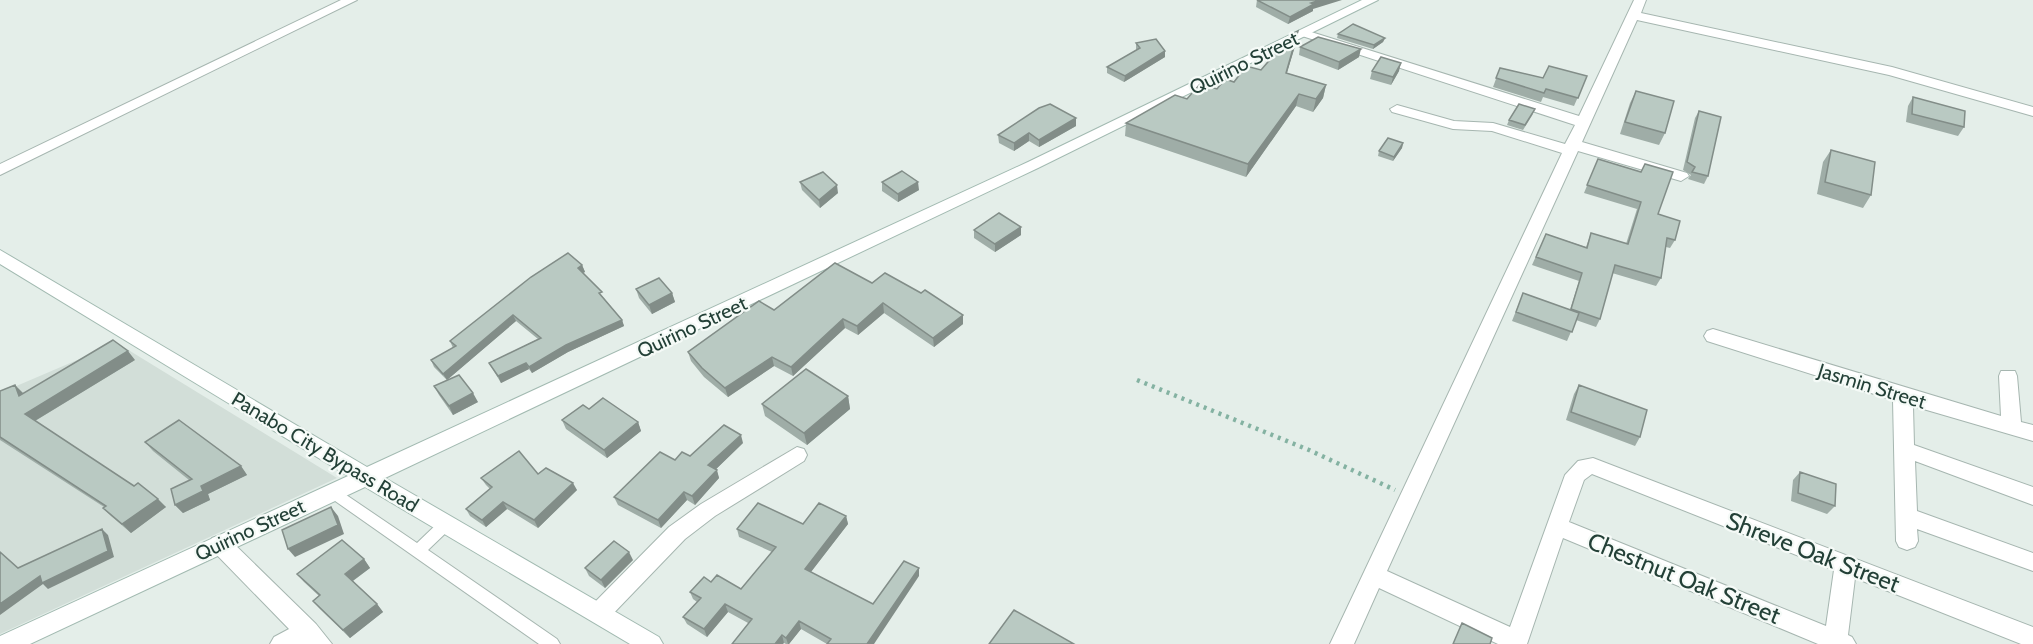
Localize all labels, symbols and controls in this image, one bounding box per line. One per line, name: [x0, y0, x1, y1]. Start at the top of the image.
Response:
street label: Quirino Street: [1185, 26, 1303, 100]
street label: Quirino Street: [633, 291, 751, 363]
street label: Jasmin Street: [1814, 358, 1929, 414]
street label: Panabo City Bypass Road: [227, 387, 423, 517]
street label: Quirino Street: [191, 494, 309, 566]
street label: Shreve Oak Street: [1722, 506, 1904, 598]
street label: Chestnut Oak Street: [1583, 526, 1785, 630]

